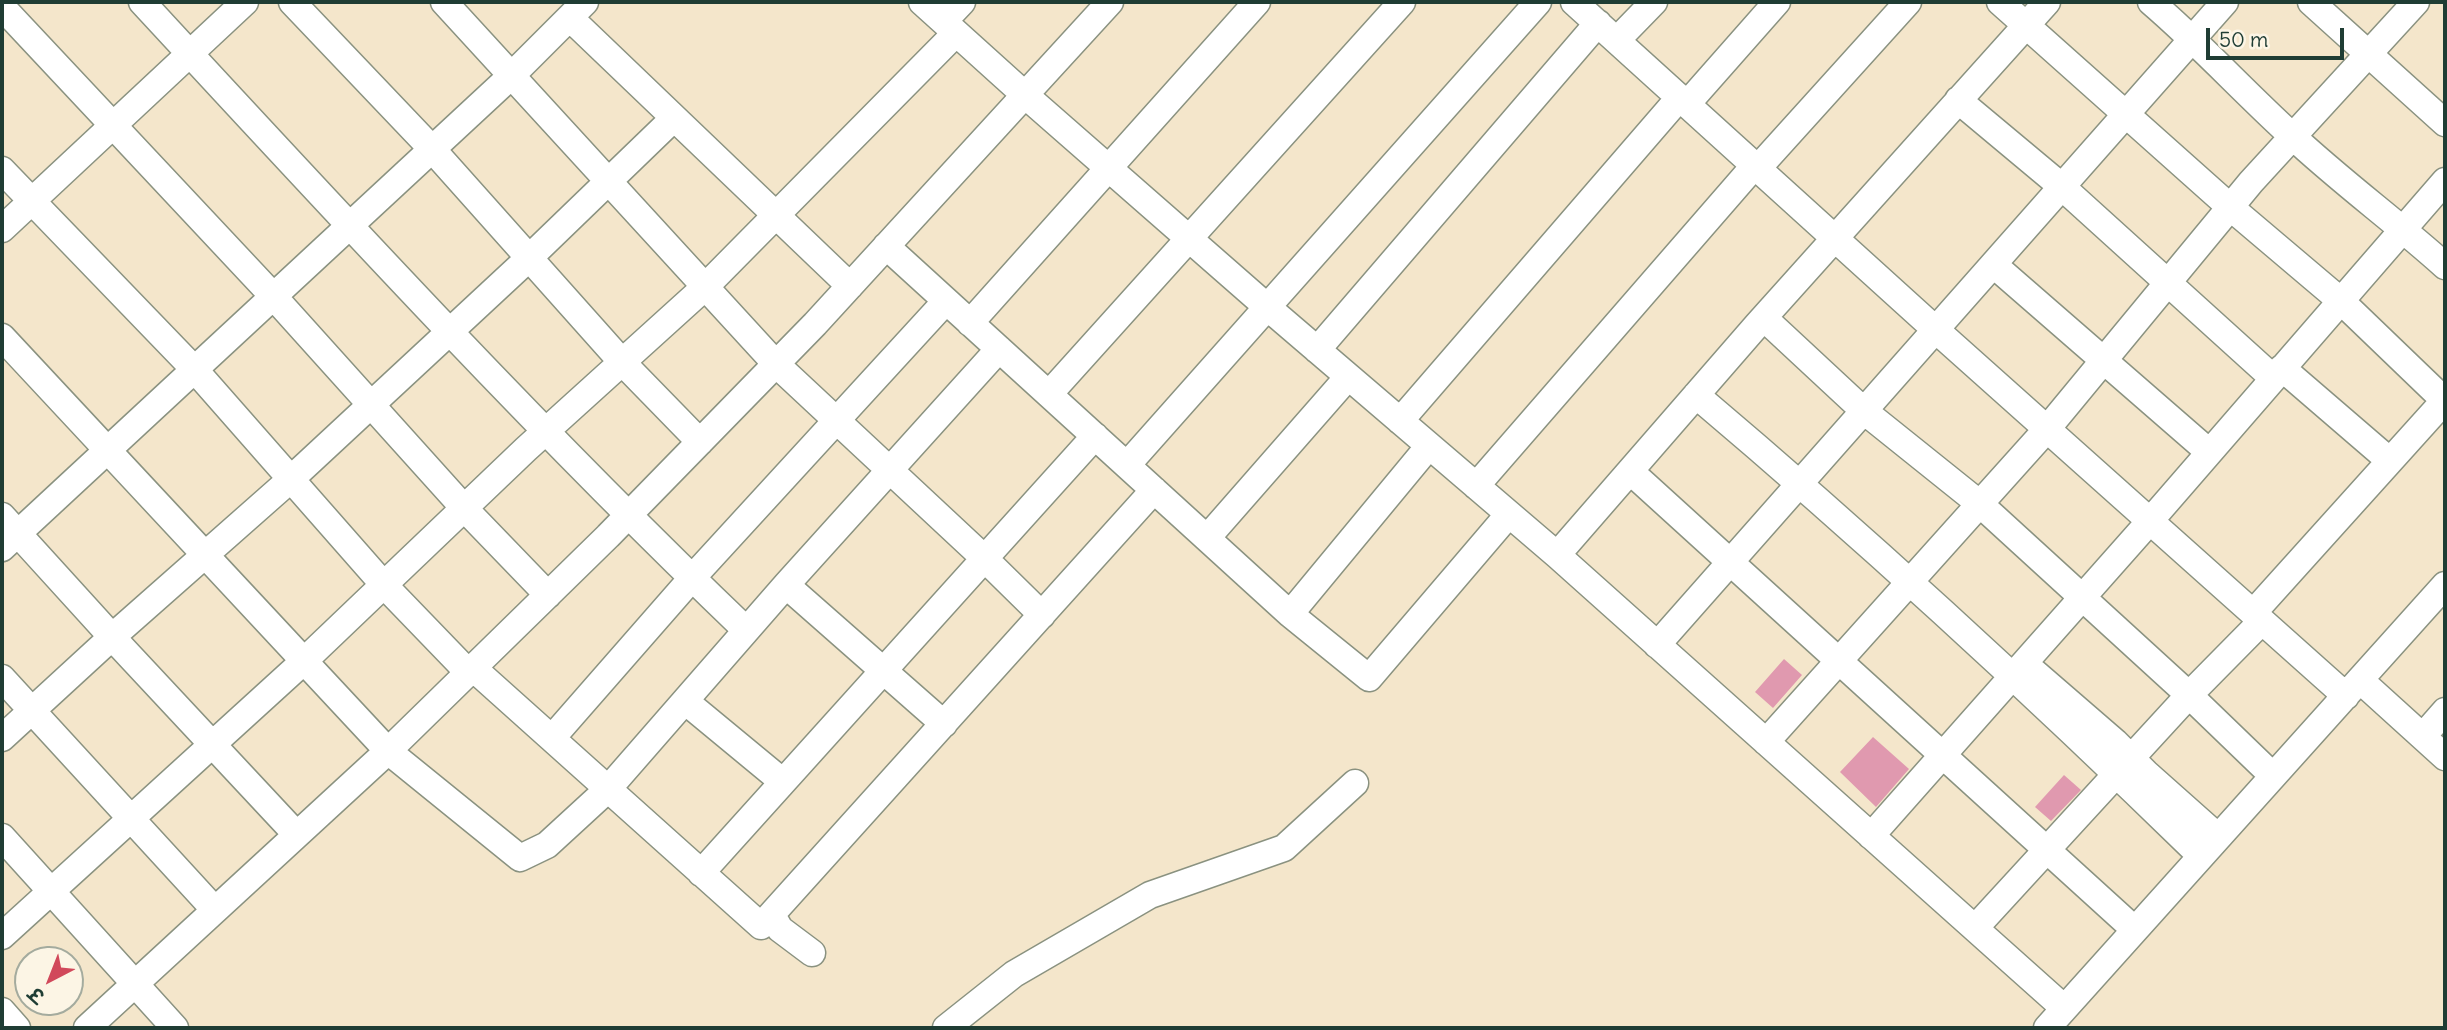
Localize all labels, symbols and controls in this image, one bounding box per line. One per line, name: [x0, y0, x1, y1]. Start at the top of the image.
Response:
scale bar: [2209, 14, 2347, 58]
text: 50 m: [2219, 26, 2268, 53]
north arrow: [14, 946, 84, 1016]
text: उ: [24, 982, 49, 1008]

